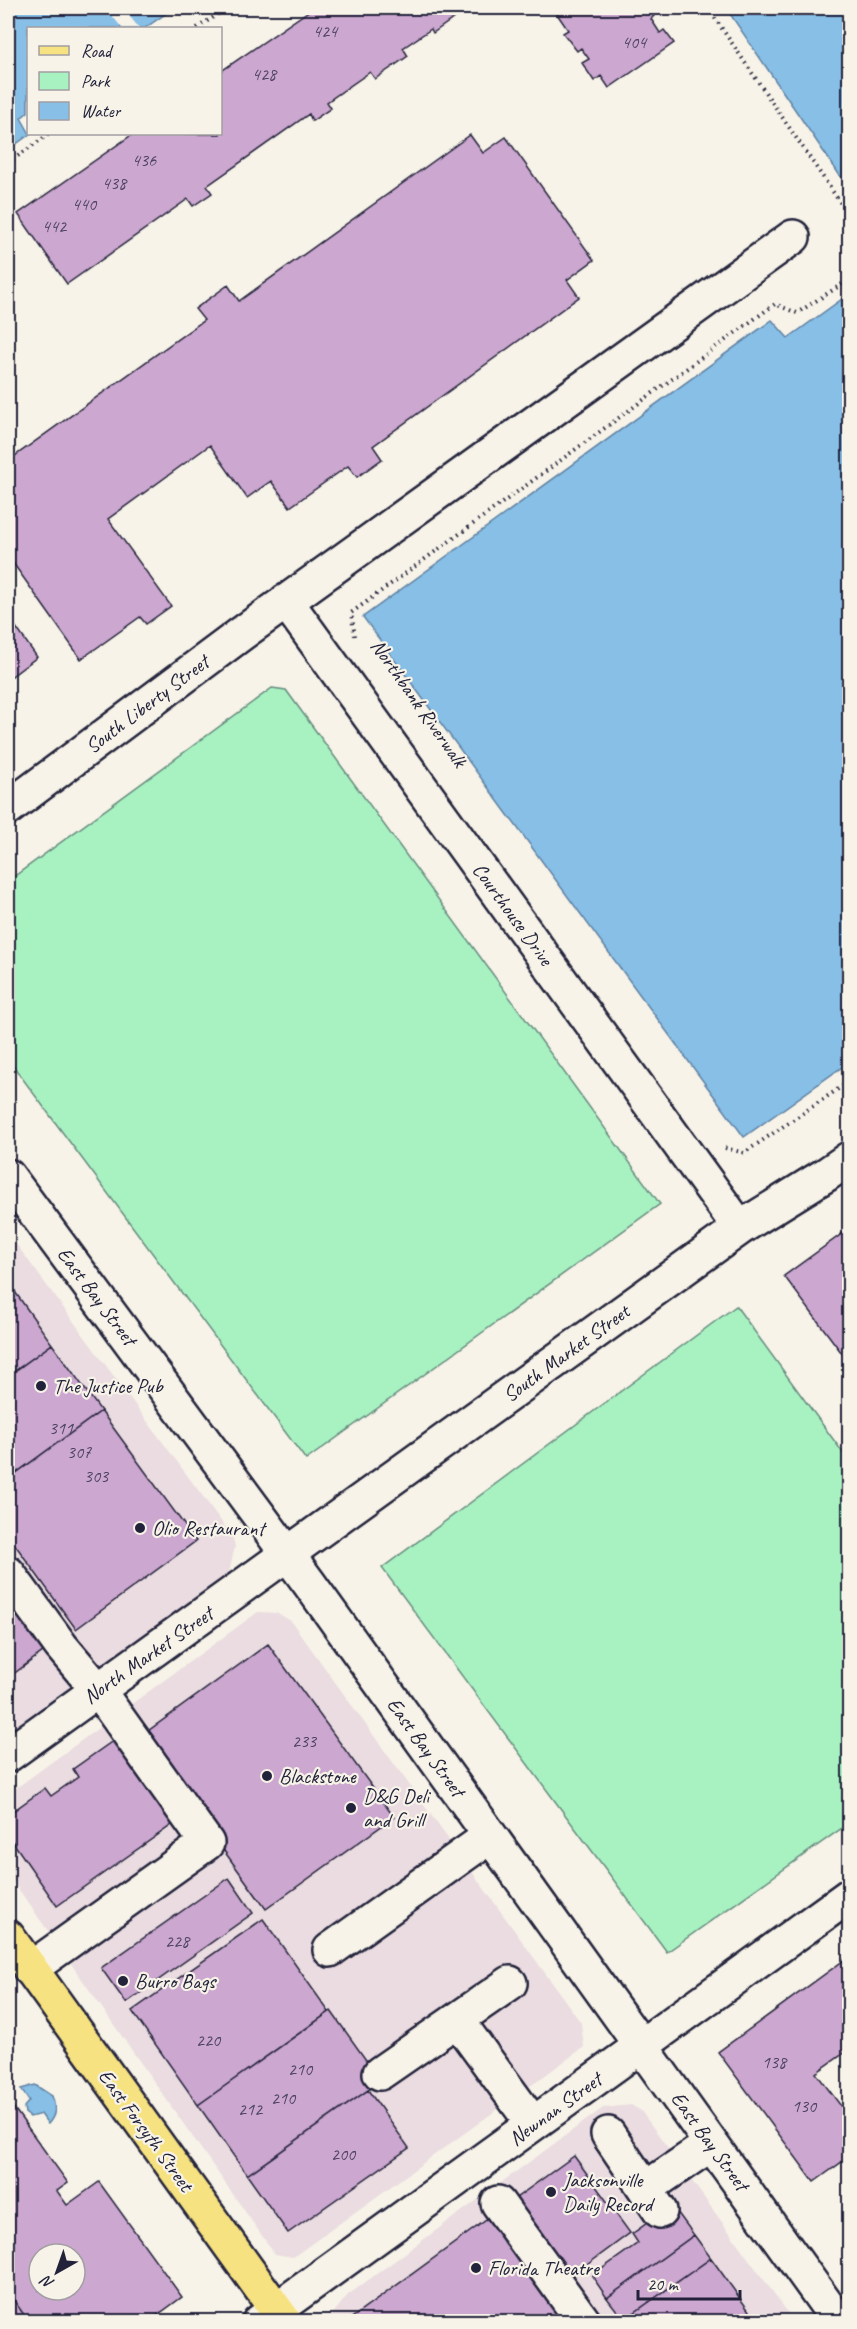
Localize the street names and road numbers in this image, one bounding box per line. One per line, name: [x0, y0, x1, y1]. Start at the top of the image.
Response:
street label: Northbank Riverwalk: [365, 634, 474, 773]
street label: South Liberty Street: [80, 647, 216, 759]
street label: Courthouse Drive: [467, 857, 560, 972]
street label: East Bay Street: [52, 1242, 144, 1353]
street label: South Market Street: [498, 1297, 636, 1408]
street label: North Market Street: [78, 1599, 220, 1709]
street label: East Bay Street: [381, 1692, 473, 1804]
street label: East Forsyth Street: [93, 2064, 200, 2198]
street label: Newnan Street: [503, 2065, 609, 2151]
street label: East Bay Street: [665, 2086, 757, 2198]

